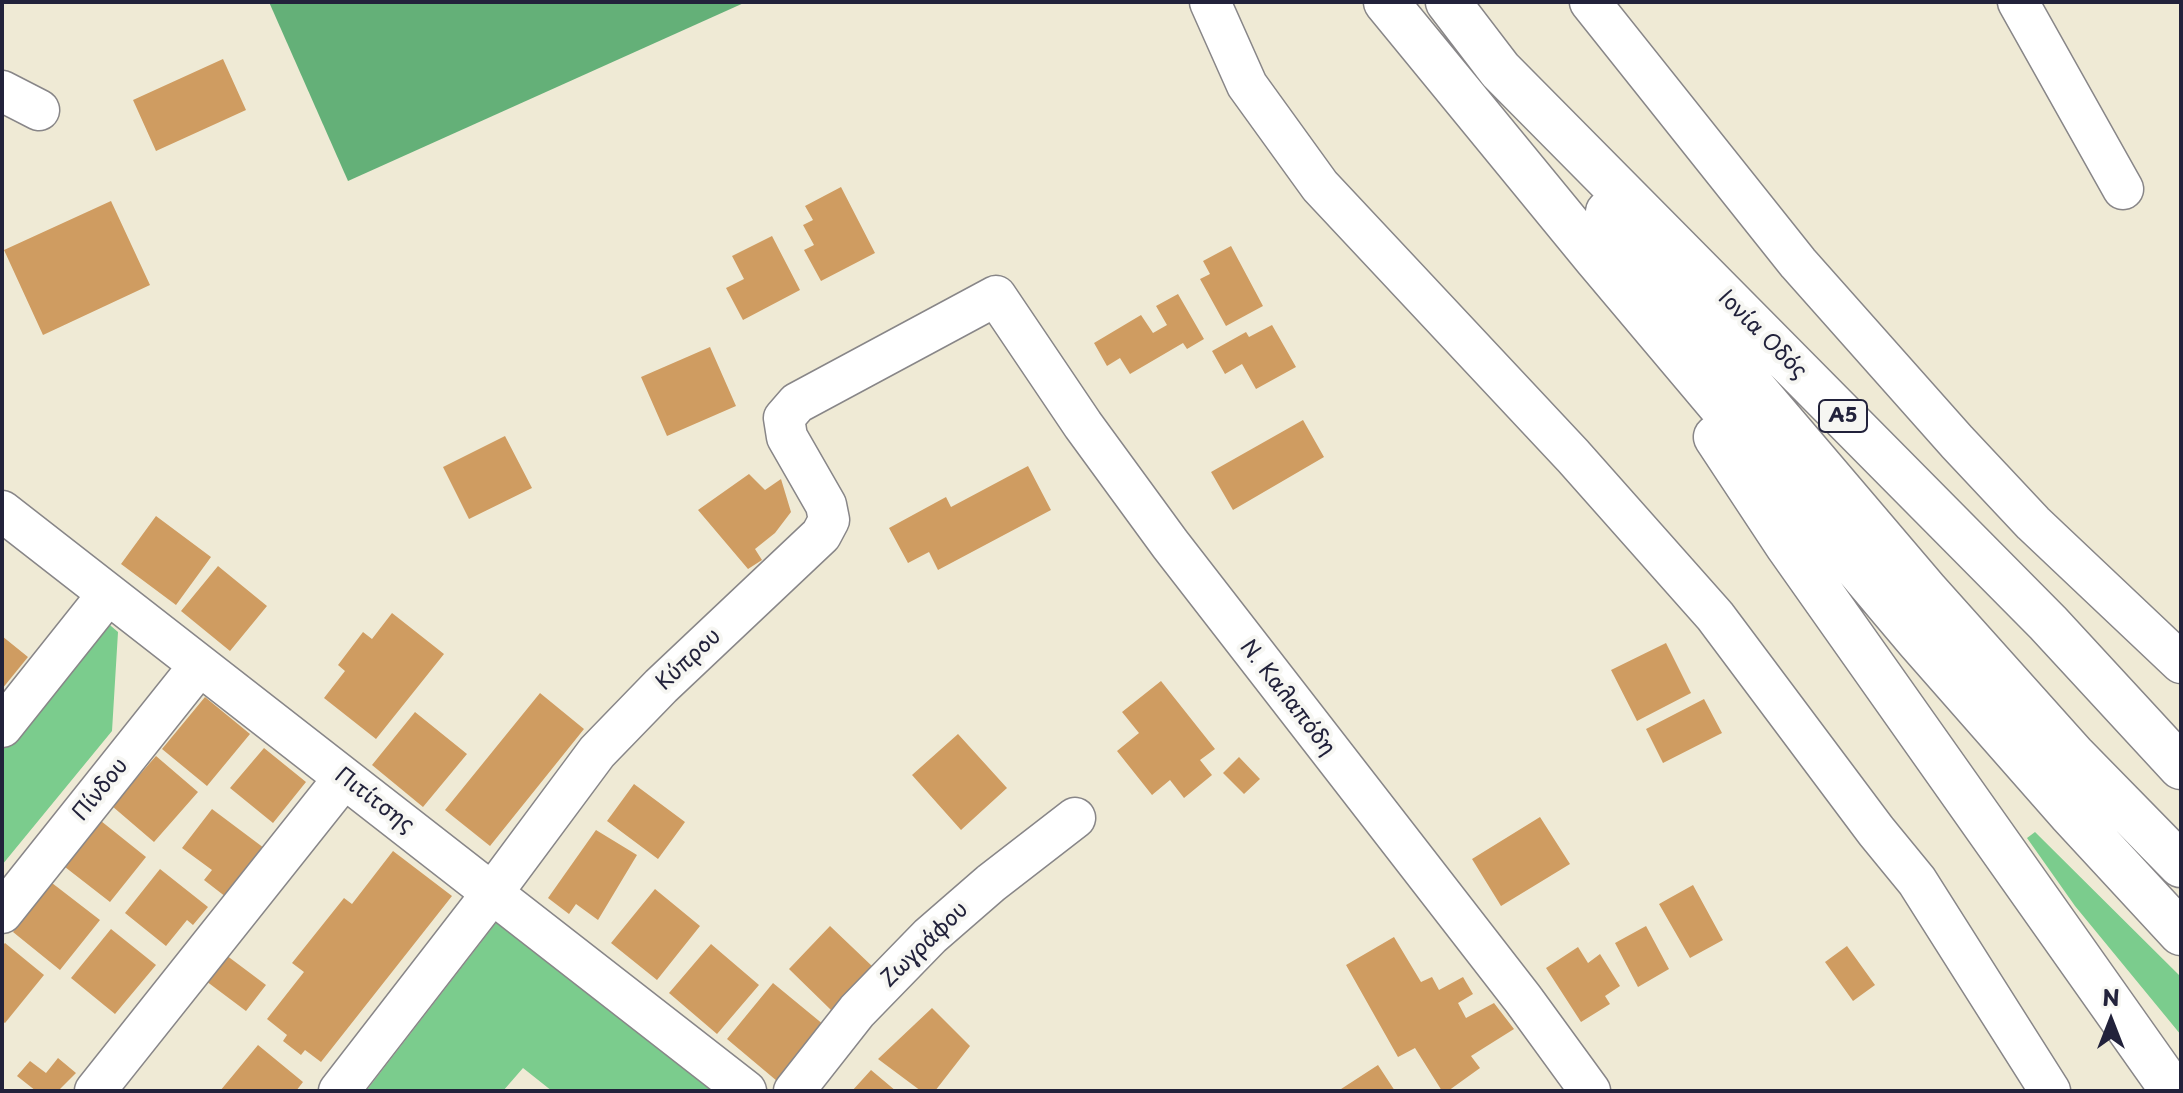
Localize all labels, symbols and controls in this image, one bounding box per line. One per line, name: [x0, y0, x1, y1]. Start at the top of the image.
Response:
street label: Ιονία Οδός: [1712, 285, 1812, 385]
road number: Α5: [1819, 400, 1867, 432]
street label: Κύπρου: [651, 624, 727, 696]
street label: Ν. Καλαπόδη: [1234, 635, 1340, 761]
street label: Πίνδου: [68, 753, 134, 827]
street label: Πιτίτσης: [329, 763, 419, 839]
street label: Ζωγράφου: [876, 897, 974, 993]
text: N: [2102, 980, 2120, 1013]
north arrow: [2071, 981, 2151, 1061]

